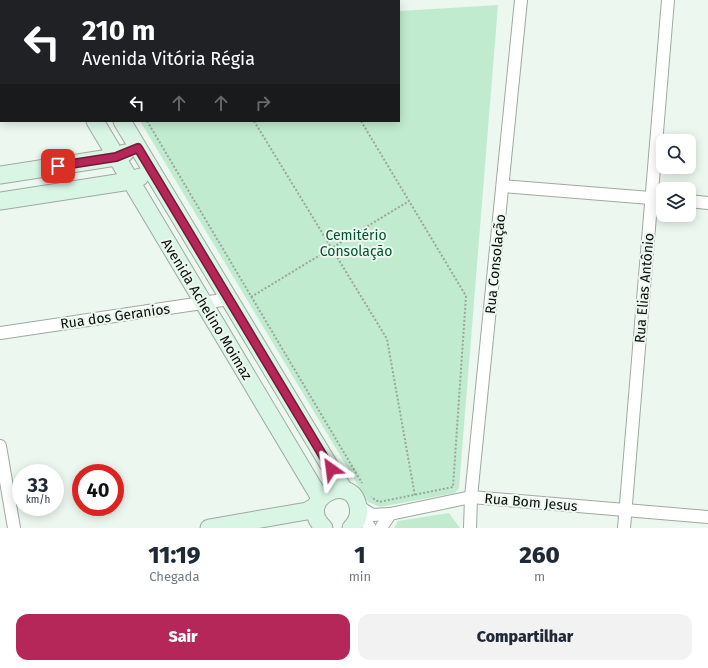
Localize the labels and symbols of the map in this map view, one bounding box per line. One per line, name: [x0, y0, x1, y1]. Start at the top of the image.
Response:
pin: [41, 149, 75, 183]
street label: Rua Consolação: [482, 213, 509, 315]
park label: Cemitério Consolação: [320, 227, 392, 260]
street label: Rua Elias Antônio: [631, 232, 658, 344]
street label: Avenida Achelino Moimaz: [158, 236, 256, 383]
street label: Rua dos Geranios: [59, 300, 171, 333]
position arrow: [310, 448, 352, 490]
speed limit sign: 40: [72, 464, 124, 516]
street label: Rua Bom Jesus: [484, 490, 579, 515]

